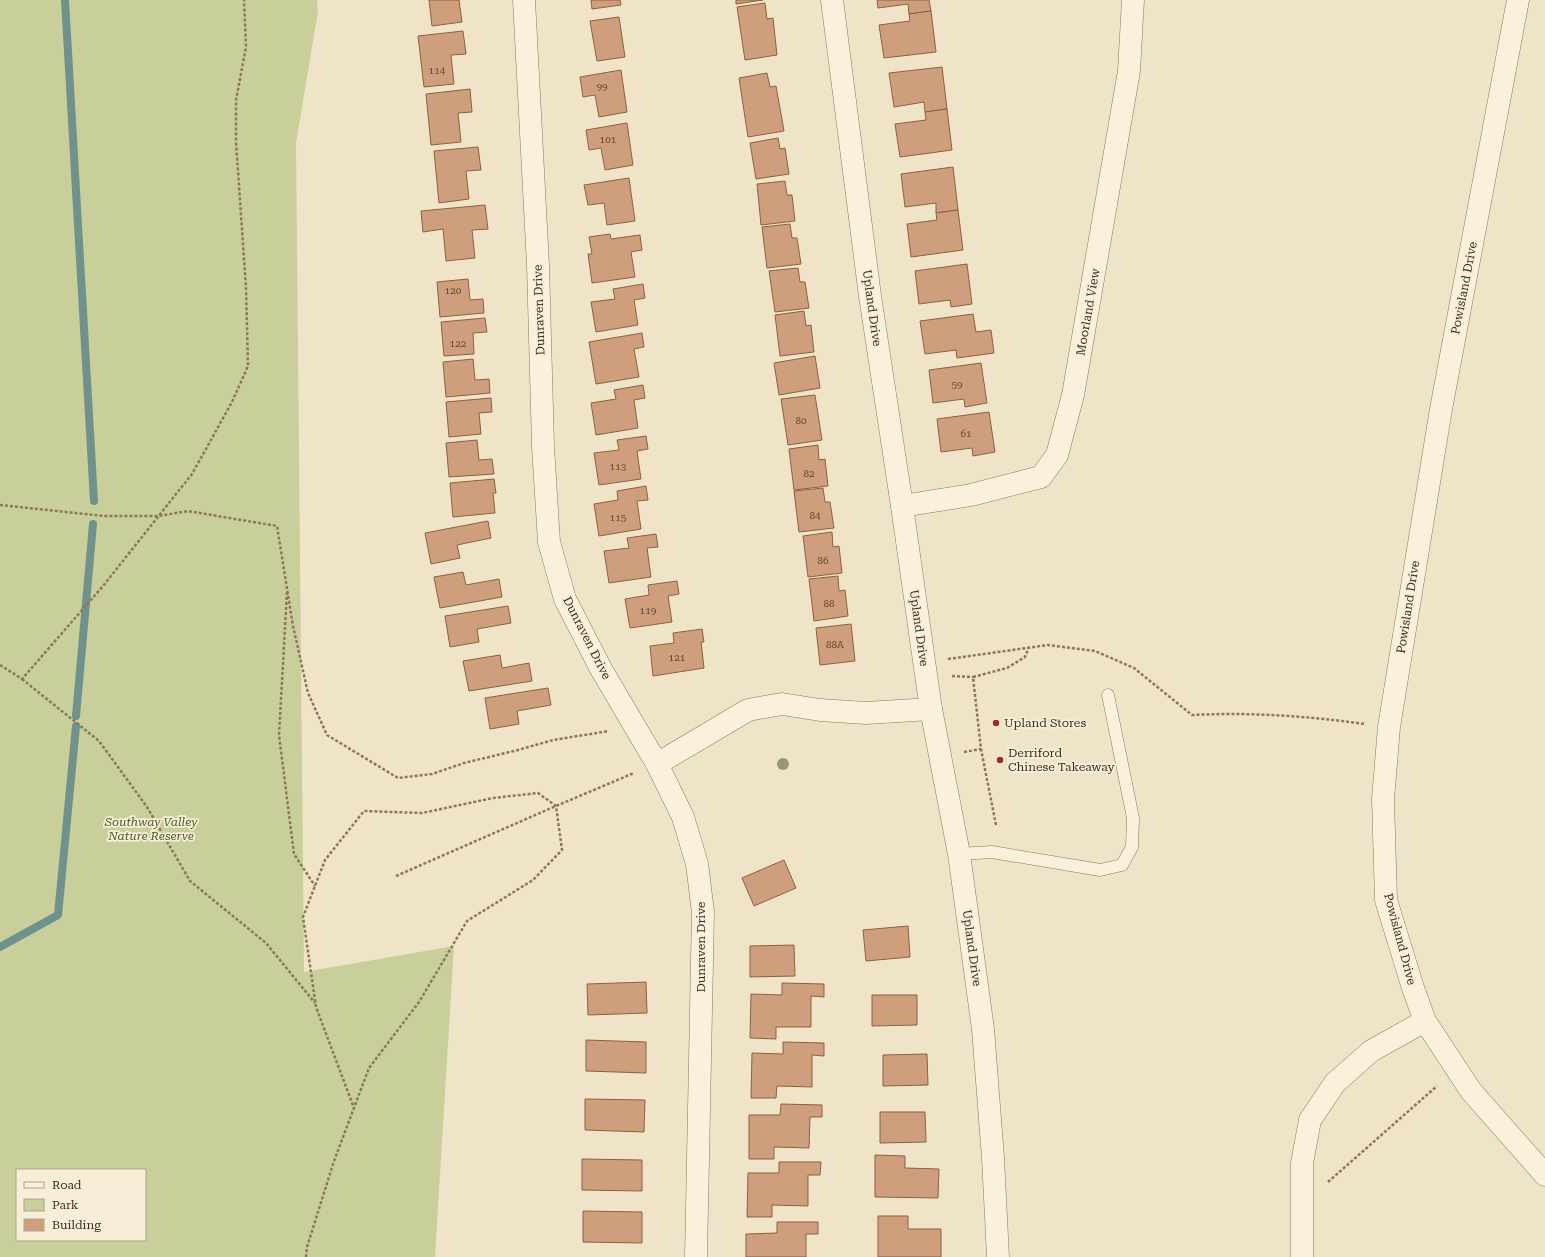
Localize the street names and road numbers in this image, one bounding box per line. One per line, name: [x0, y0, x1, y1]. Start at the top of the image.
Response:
street label: Powisland Drive: [1448, 240, 1480, 336]
street label: Dunraven Drive: [530, 264, 548, 356]
street label: Moorland View: [1073, 267, 1103, 357]
street label: Upland Drive: [860, 269, 884, 348]
street label: Powisland Drive: [1394, 559, 1422, 655]
street label: Upland Drive: [907, 589, 931, 668]
street label: Dunraven Drive: [560, 594, 614, 682]
street label: Powisland Drive: [1381, 892, 1419, 987]
street label: Dunraven Drive: [694, 901, 708, 992]
street label: Upland Drive: [960, 909, 984, 988]

